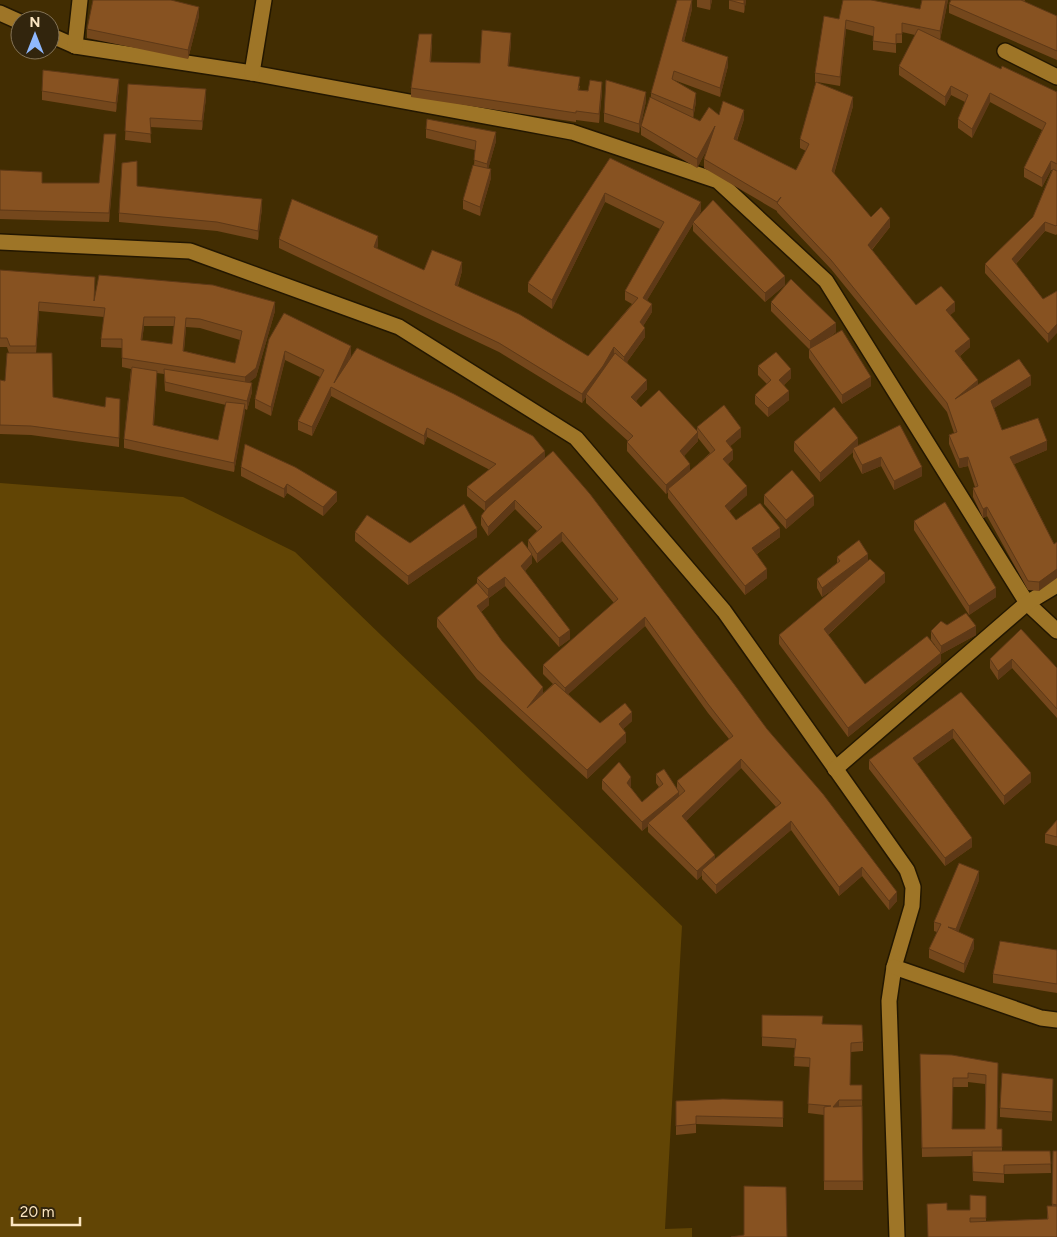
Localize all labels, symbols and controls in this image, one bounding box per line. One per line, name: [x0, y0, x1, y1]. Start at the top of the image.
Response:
north arrow: [10, 10, 60, 60]
text: N: [30, 14, 40, 31]
scale bar: [12, 1194, 80, 1226]
text: 20 m: [20, 1203, 54, 1221]

